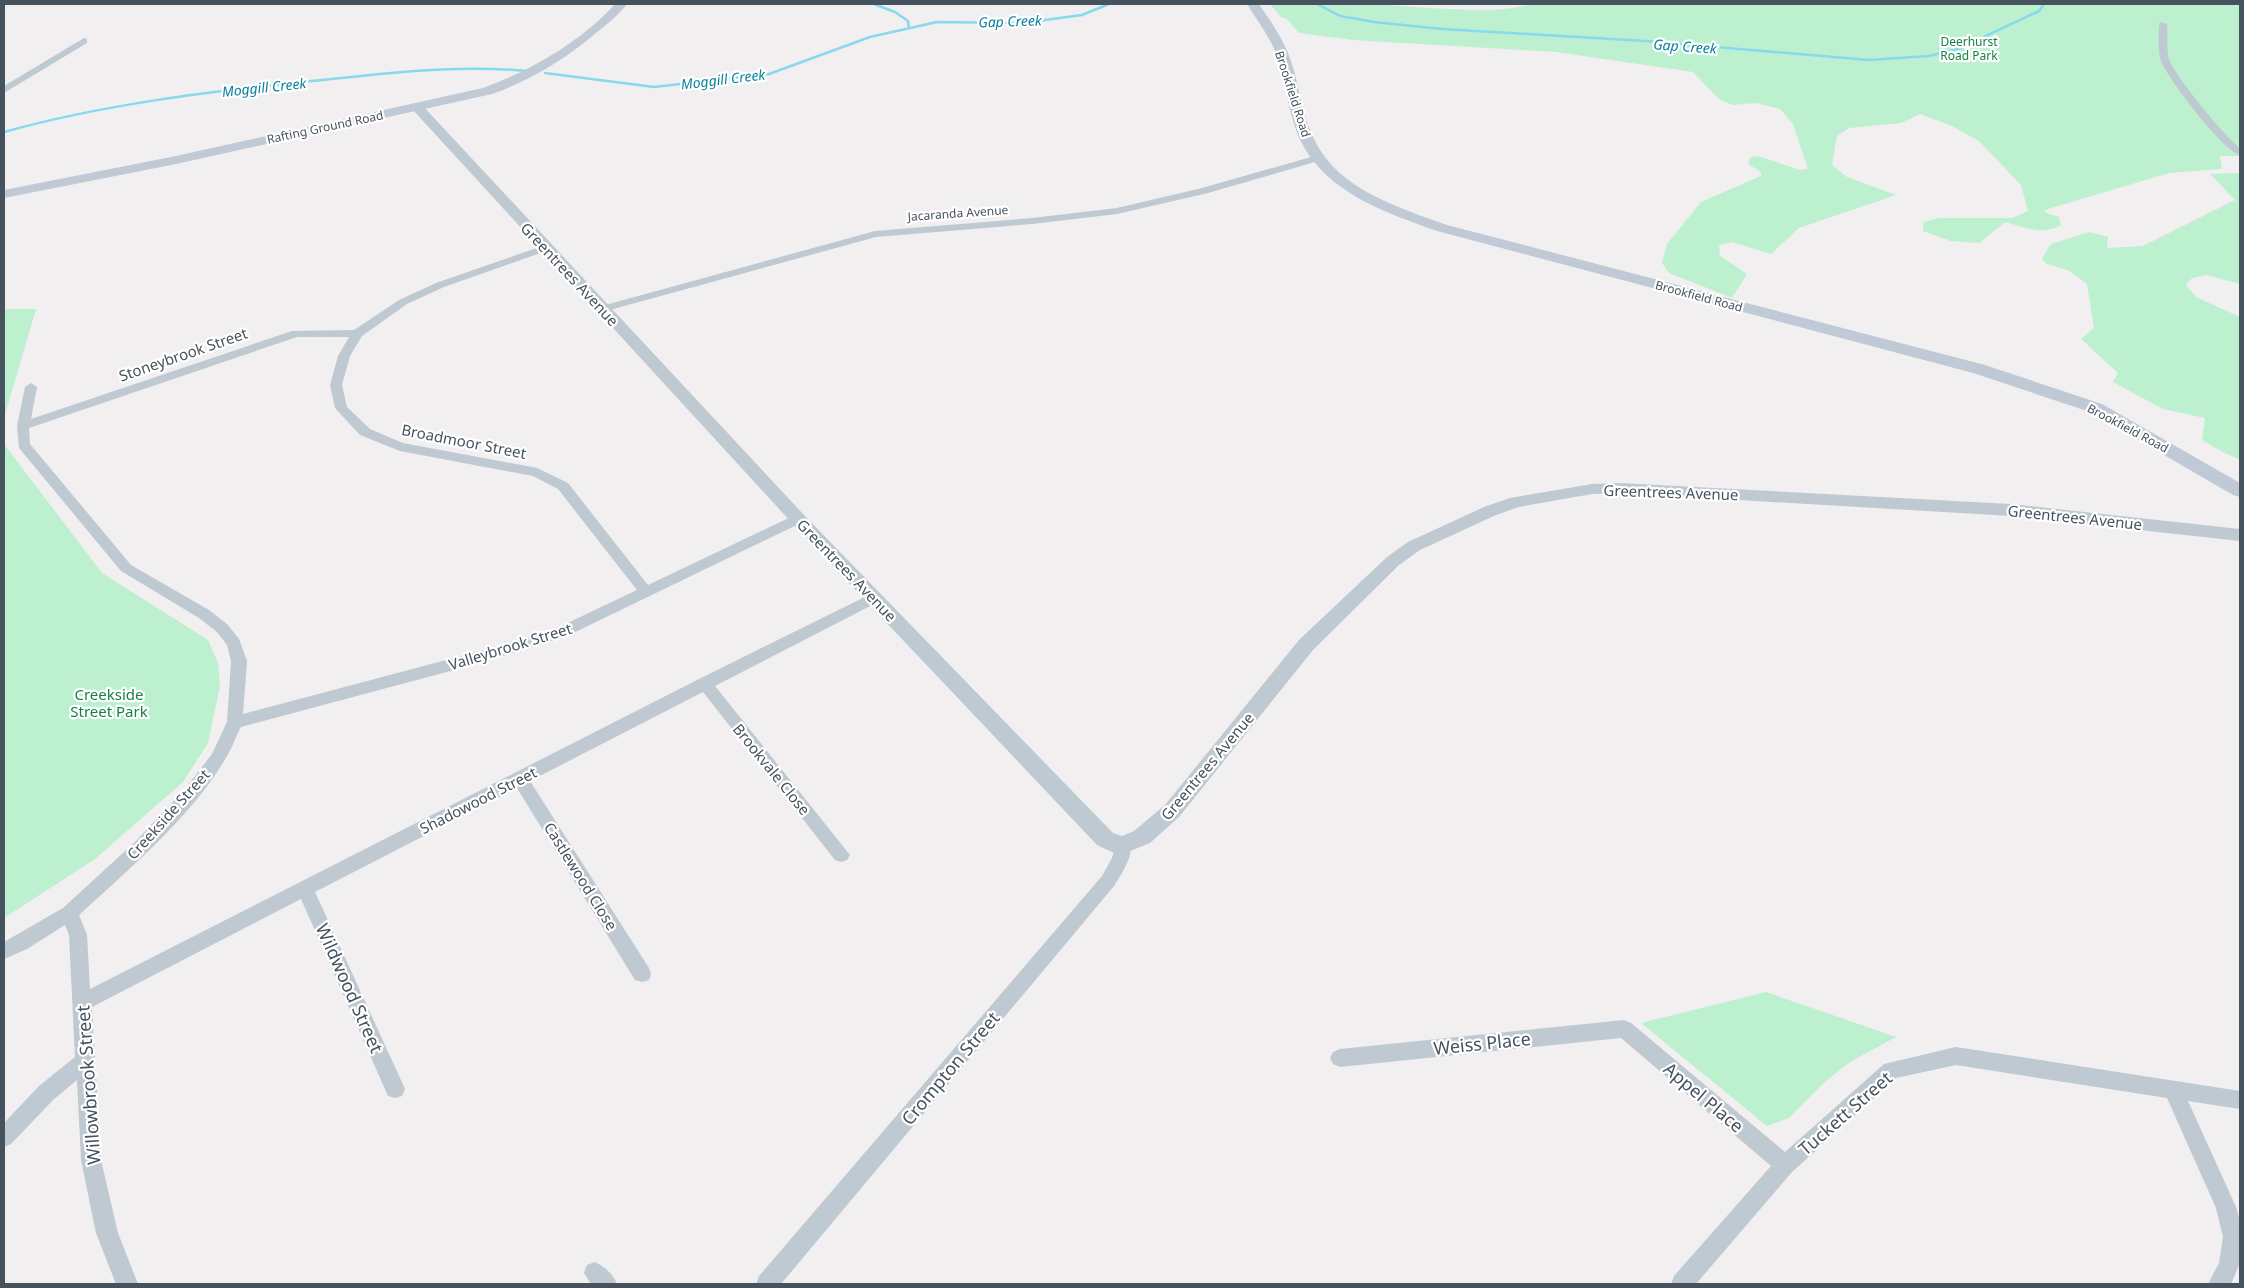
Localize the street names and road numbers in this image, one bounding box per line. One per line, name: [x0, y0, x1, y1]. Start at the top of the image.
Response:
street label: Brookfield Road: [1271, 49, 1315, 139]
street label: Rafting Ground Road: [265, 106, 385, 148]
street label: Jacaranda Avenue: [906, 201, 1009, 225]
street label: Greentrees Avenue: [517, 218, 623, 330]
street label: Brookfield Road: [1653, 276, 1745, 316]
street label: Stoneybrook Street: [116, 322, 251, 385]
street label: Brookfield Road: [2084, 399, 2172, 457]
street label: Broadmoor Street: [400, 419, 529, 463]
street label: Greentrees Avenue: [1603, 480, 1739, 504]
street label: Greentrees Avenue: [2007, 500, 2143, 534]
street label: Greentrees Avenue: [793, 514, 901, 626]
street label: Valleybrook Street: [446, 618, 575, 674]
street label: Greentrees Avenue: [1156, 708, 1258, 824]
street label: Brookvale Close: [729, 719, 815, 819]
street label: Shadowood Street: [416, 762, 540, 838]
street label: Creekside Street: [122, 764, 214, 863]
street label: Castlewood Close: [540, 818, 622, 934]
street label: Wildwood Street: [311, 920, 389, 1057]
street label: Willowbrook Street: [70, 1004, 106, 1166]
street label: Crompton Street: [896, 1006, 1005, 1130]
street label: Weiss Place: [1432, 1026, 1532, 1060]
street label: Appel Place: [1659, 1056, 1749, 1138]
street label: Tuckett Street: [1793, 1065, 1897, 1160]

